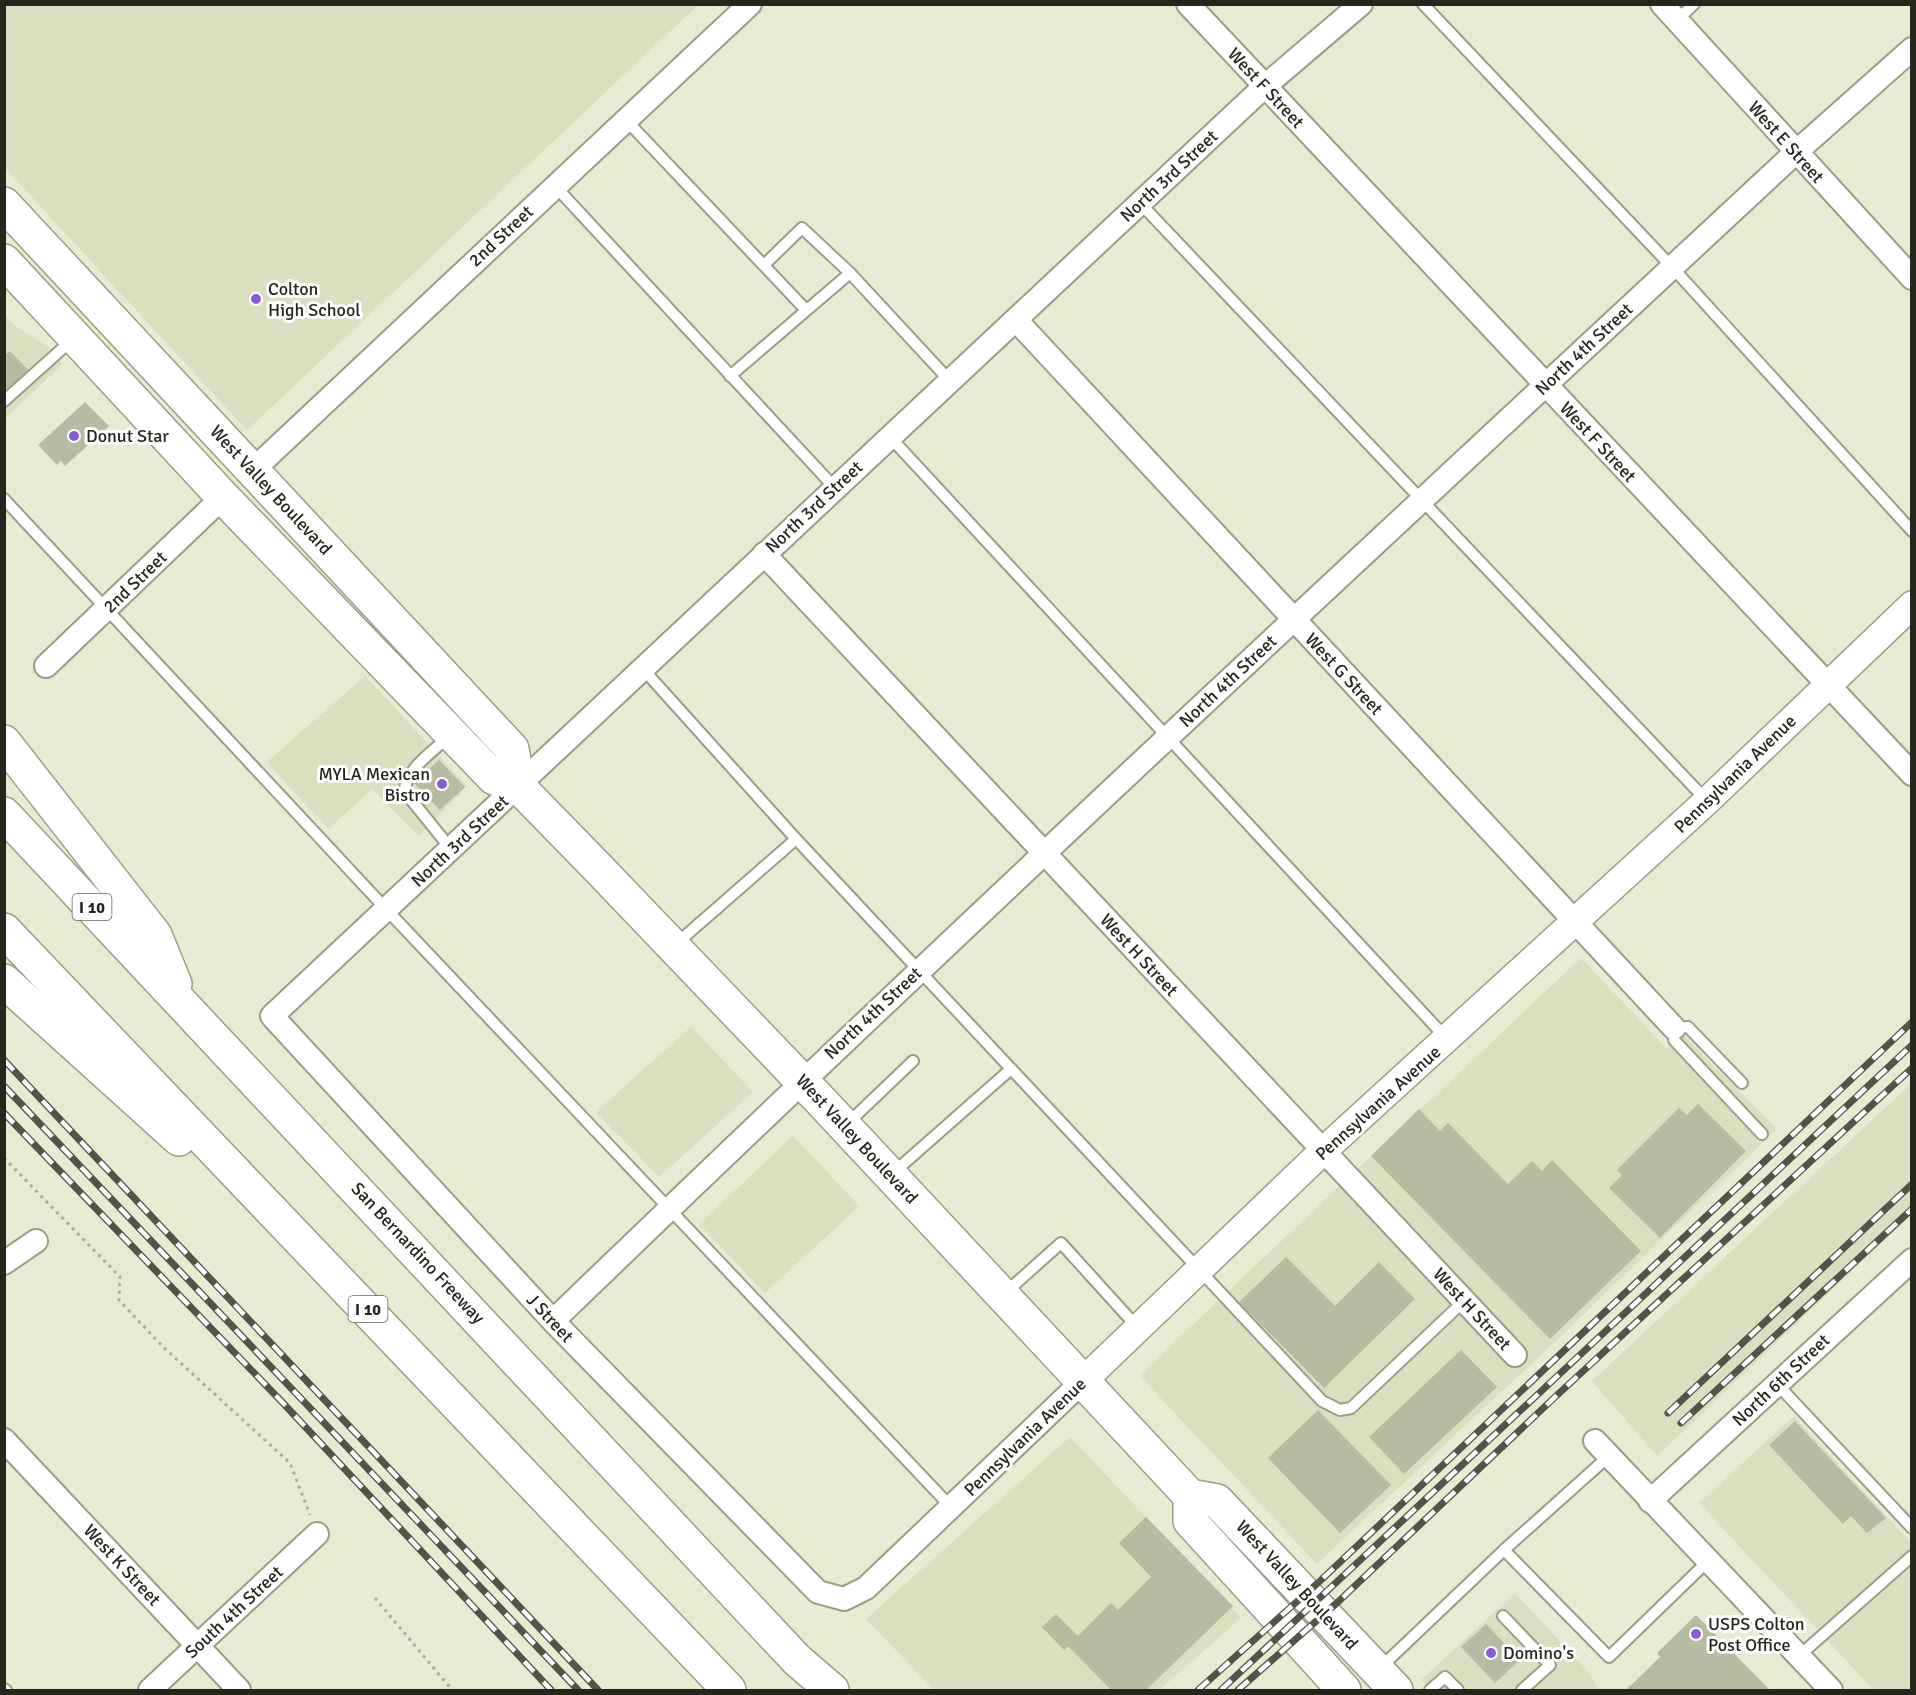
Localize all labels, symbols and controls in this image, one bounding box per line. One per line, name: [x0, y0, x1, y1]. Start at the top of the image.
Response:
street label: West F Street: [1223, 43, 1309, 133]
street label: West E Street: [1743, 96, 1829, 188]
street label: North 3rd Street: [1116, 125, 1222, 227]
street label: 2nd Street: [464, 201, 538, 271]
place label: Colton High School: [268, 278, 361, 321]
marker: Colton High School: [249, 292, 263, 306]
street label: North 4th Street: [1531, 298, 1637, 400]
street label: West F Street: [1555, 397, 1641, 487]
street label: West Valley Boulevard: [205, 421, 337, 559]
place label: Donut Star: [86, 425, 169, 447]
marker: Donut Star: [67, 429, 81, 443]
street label: North 3rd Street: [761, 456, 867, 558]
street label: 2nd Street: [99, 546, 171, 618]
street label: West G Street: [1300, 628, 1388, 720]
street label: North 4th Street: [1175, 630, 1281, 732]
street label: Pennsylvania Avenue: [1669, 710, 1801, 838]
place label: MYLA Mexican Bistro: [318, 763, 430, 806]
marker: MYLA Mexican Bistro: [435, 777, 449, 791]
street label: North 3rd Street: [407, 790, 513, 892]
road number: I 10: [72, 894, 112, 920]
street label: West H Street: [1095, 909, 1183, 1001]
street label: North 4th Street: [820, 962, 926, 1064]
street label: Pennsylvania Avenue: [1311, 1041, 1445, 1165]
street label: West Valley Boulevard: [791, 1070, 923, 1208]
street label: San Bernardino Freeway: [347, 1178, 490, 1329]
street label: West H Street: [1428, 1263, 1516, 1355]
street label: J Street: [522, 1289, 578, 1347]
road number: I 10: [348, 1296, 388, 1322]
street label: North 6th Street: [1728, 1329, 1834, 1431]
street label: Pennsylvania Avenue: [959, 1373, 1091, 1501]
street label: West Valley Boulevard: [1231, 1516, 1363, 1654]
street label: West K Street: [79, 1520, 165, 1610]
street label: South 4th Street: [180, 1561, 288, 1663]
place label: USPS Colton Post Office: [1708, 1613, 1805, 1656]
marker: USPS Colton Post Office: [1689, 1627, 1703, 1641]
place label: Domino's: [1503, 1642, 1574, 1664]
marker: Domino's: [1484, 1646, 1498, 1660]

